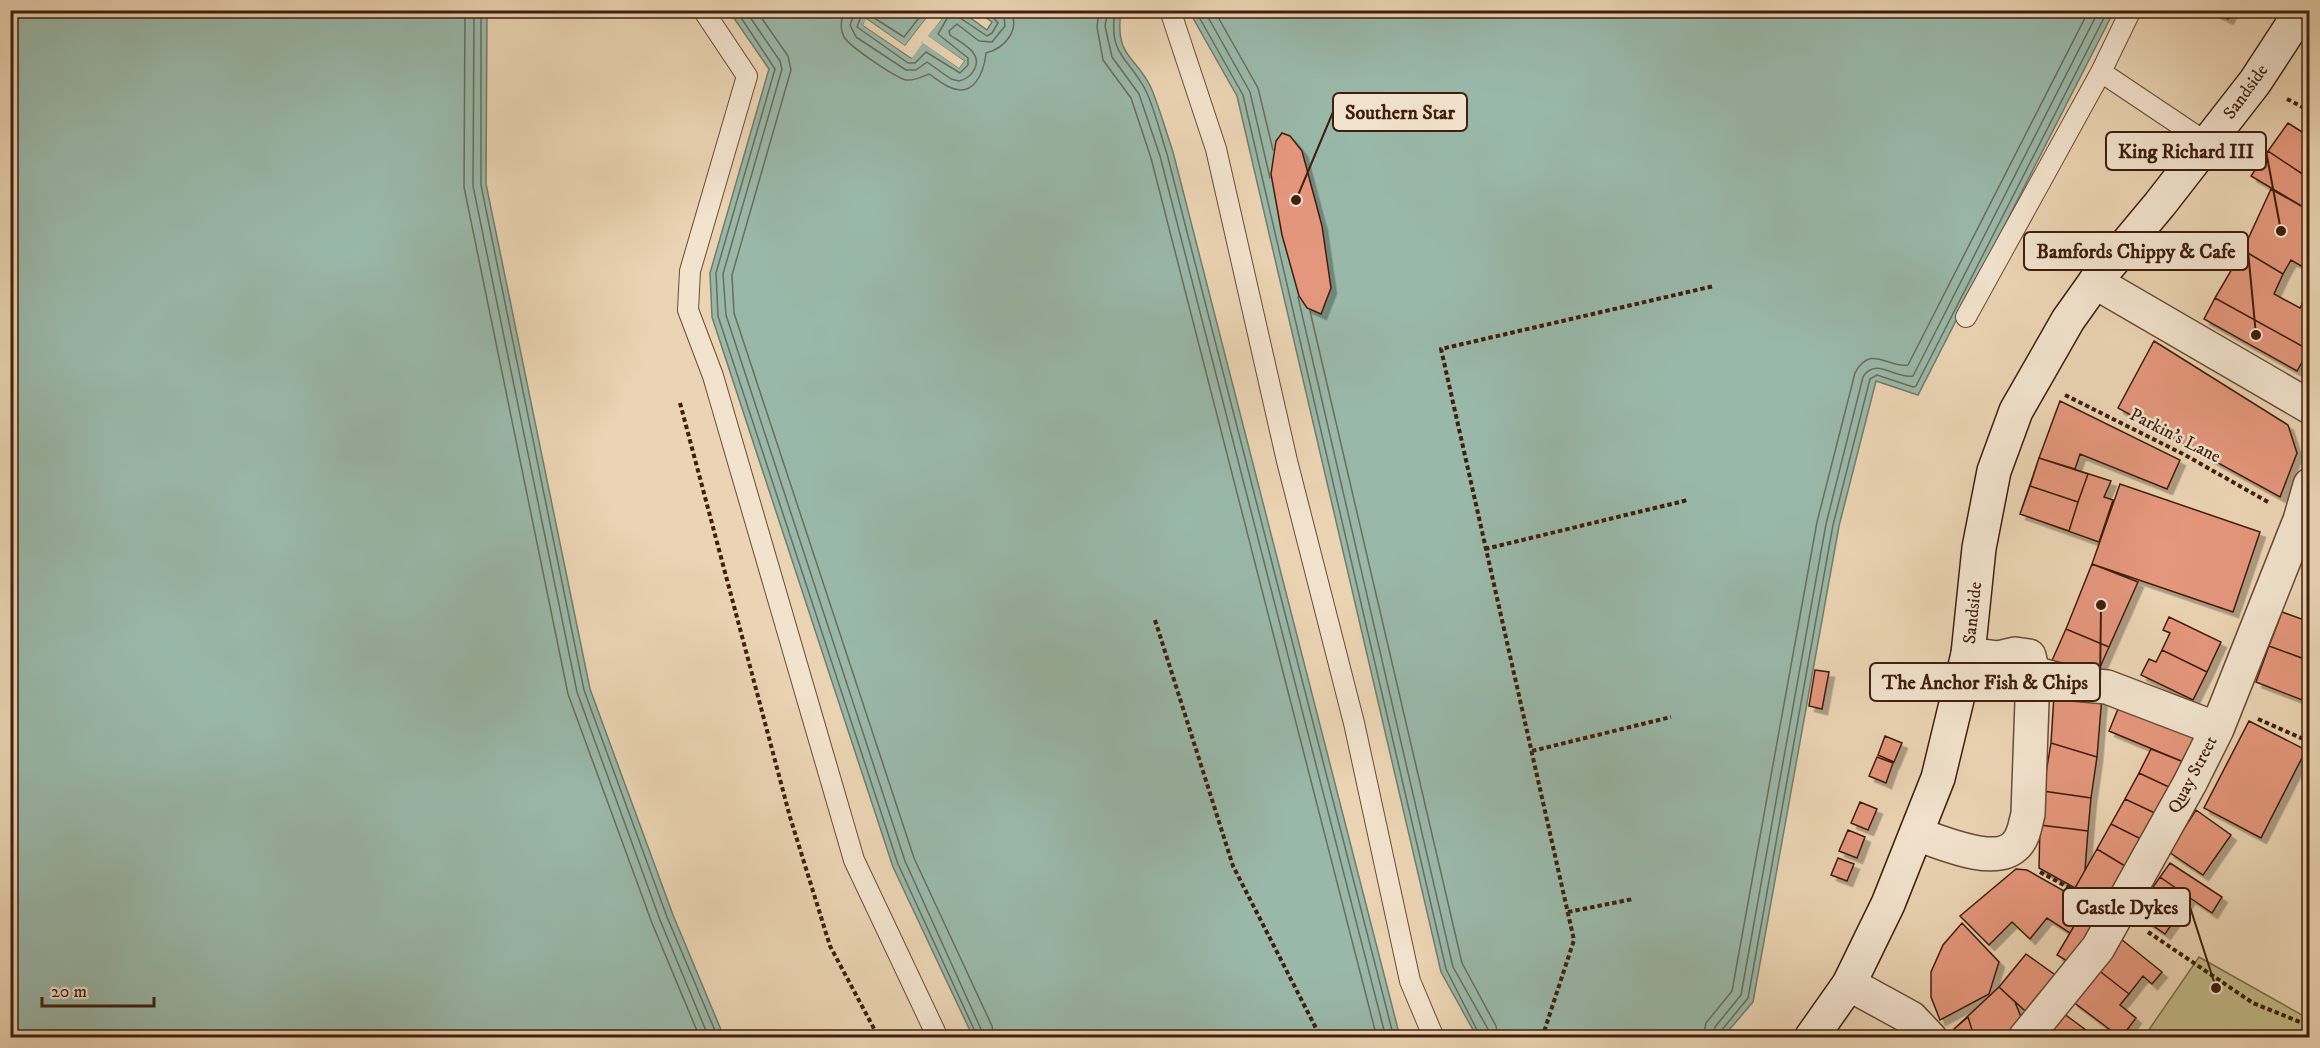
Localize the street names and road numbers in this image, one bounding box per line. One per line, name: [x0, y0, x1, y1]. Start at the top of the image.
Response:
street label: Sandside: [2219, 60, 2273, 124]
street label: Parkin's Lane: [2126, 404, 2224, 468]
street label: Sandside: [1959, 581, 1987, 645]
street label: Quay Street: [2163, 732, 2223, 818]

